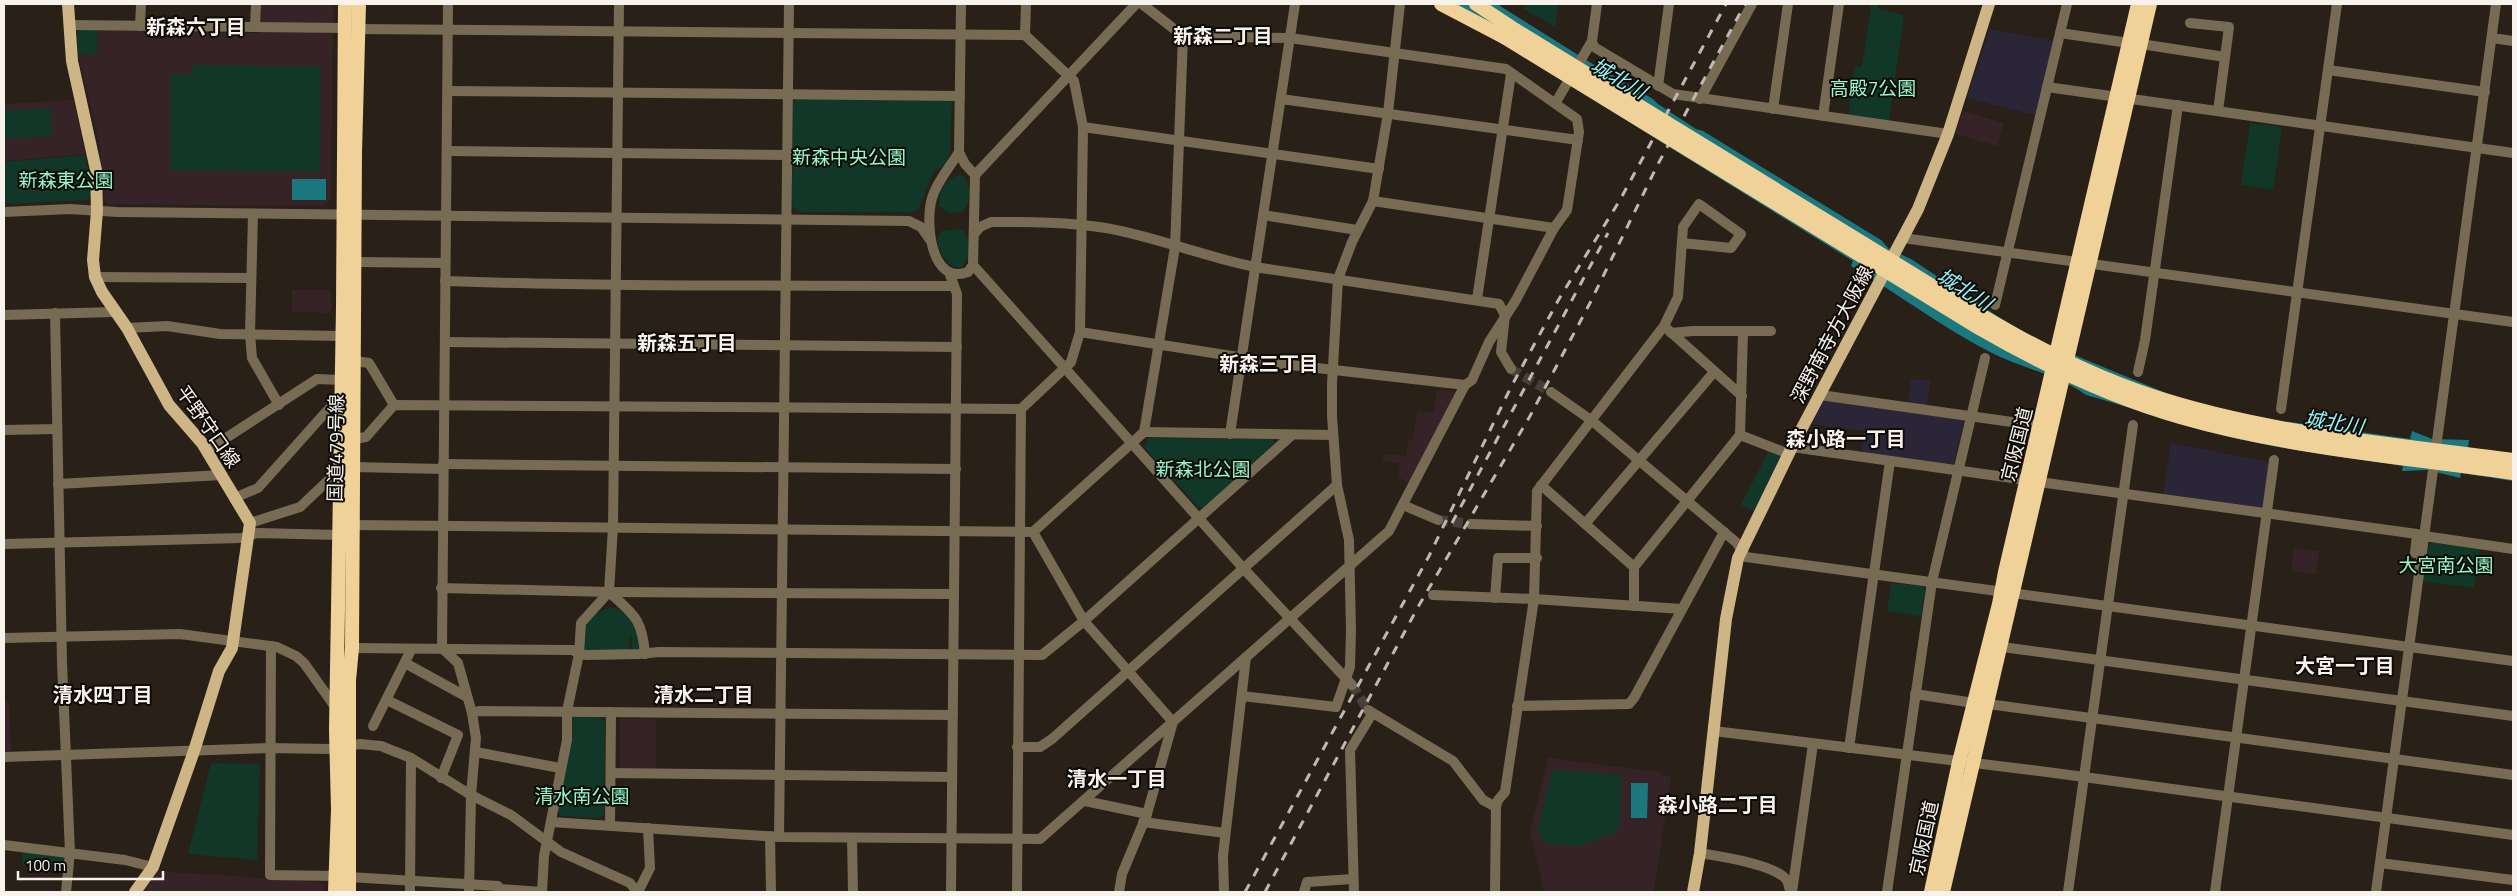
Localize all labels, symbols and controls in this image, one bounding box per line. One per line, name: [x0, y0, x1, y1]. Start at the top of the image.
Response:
district label: 新森六丁目: [146, 11, 246, 42]
district label: 新森二丁目: [1173, 20, 1273, 51]
water label: 城北川: [1585, 50, 1654, 107]
park label: 高殿7公園: [1830, 73, 1916, 102]
park label: 新森中央公園: [792, 142, 906, 171]
park label: 新森東公園: [18, 165, 114, 194]
street label: 深野南寺方大阪線: [1783, 260, 1879, 408]
water label: 城北川: [1931, 260, 2000, 319]
district label: 新森五丁目: [637, 327, 737, 358]
district label: 新森三丁目: [1219, 348, 1319, 379]
street label: 平野守口線: [170, 379, 248, 473]
street label: 国道479号線: [320, 394, 350, 502]
water label: 城北川: [2302, 402, 2368, 442]
street label: 京阪国道: [1993, 404, 2039, 484]
district label: 森小路一丁目: [1786, 423, 1906, 454]
park label: 新森北公園: [1155, 454, 1251, 483]
park label: 大宮南公園: [2398, 550, 2494, 579]
district label: 大宮一丁目: [2295, 650, 2395, 681]
district label: 清水四丁目: [53, 679, 153, 710]
district label: 清水二丁目: [654, 679, 754, 710]
district label: 清水一丁目: [1067, 763, 1167, 794]
park label: 清水南公園: [534, 781, 630, 810]
district label: 森小路二丁目: [1658, 789, 1778, 820]
street label: 京阪国道: [1901, 798, 1945, 878]
scale bar: [18, 848, 162, 880]
text: 100 m: [25, 854, 66, 877]

